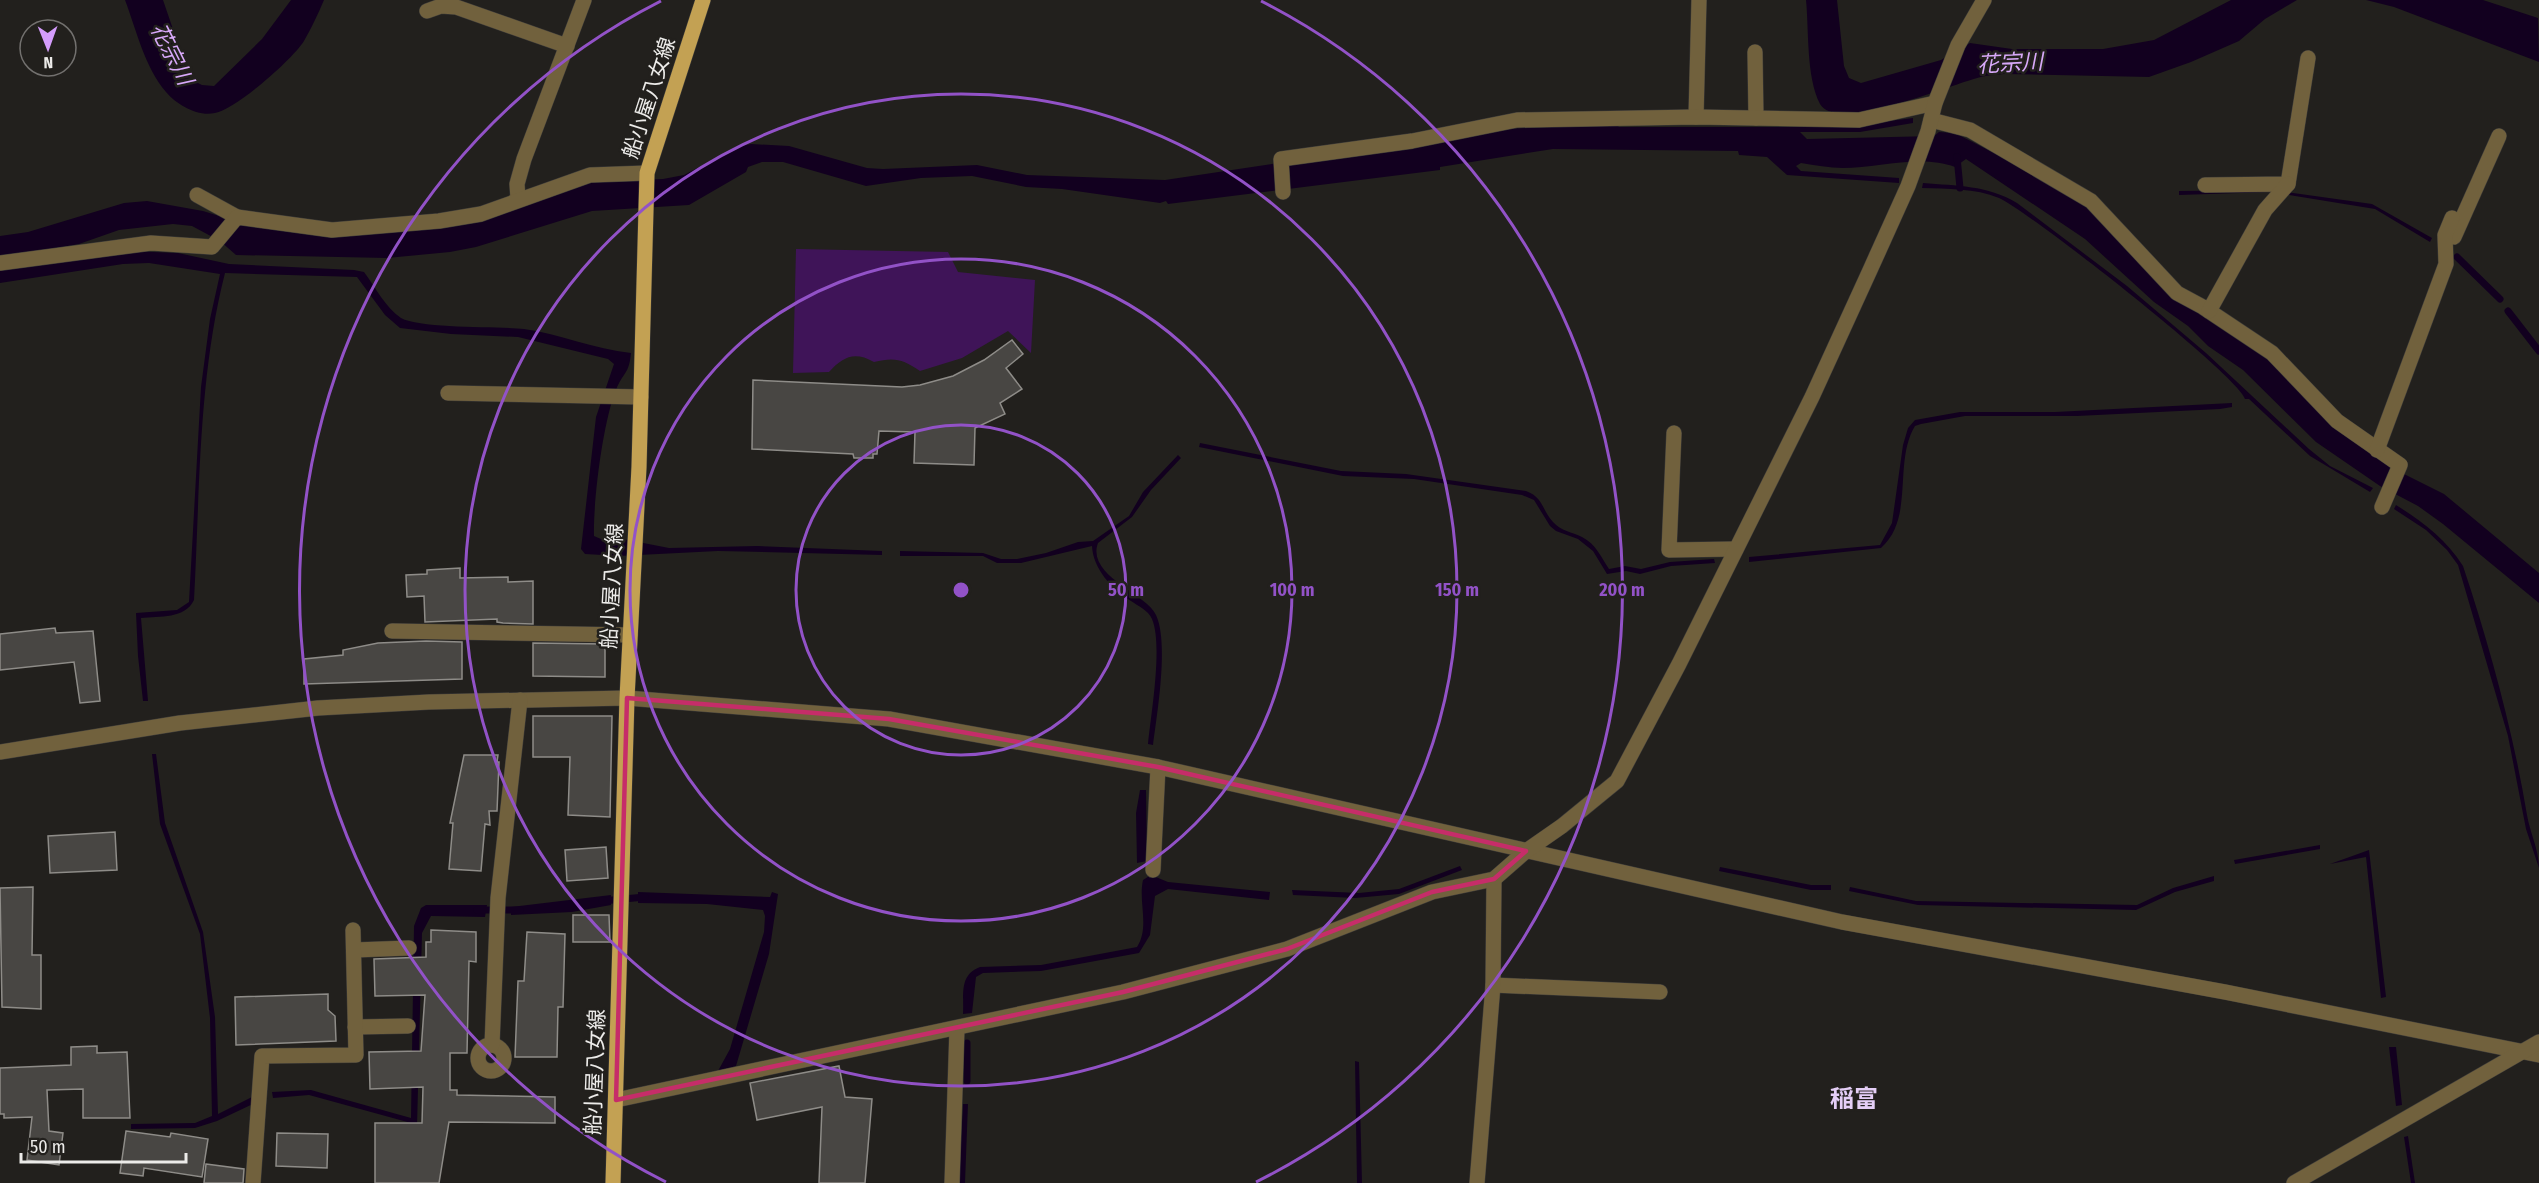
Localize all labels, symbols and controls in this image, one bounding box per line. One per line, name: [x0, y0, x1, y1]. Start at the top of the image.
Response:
north arrow: [18, 18, 78, 78]
water label: 花宗川: [145, 18, 200, 91]
street label: 船小屋八女線: [617, 34, 681, 162]
water label: 花宗川: [1976, 48, 2046, 78]
text: N: [43, 53, 53, 72]
street label: 船小屋八女線: [596, 522, 628, 650]
text: 50 m: [1108, 579, 1144, 601]
text: 100 m: [1270, 579, 1314, 601]
text: 150 m: [1435, 579, 1479, 601]
text: 200 m: [1598, 579, 1645, 601]
centre of rings: [951, 580, 971, 600]
street label: 船小屋八女線: [580, 1009, 610, 1135]
district label: 稲富: [1830, 1085, 1878, 1113]
scale bar: [21, 1126, 186, 1164]
text: 50 m: [30, 1136, 66, 1158]

